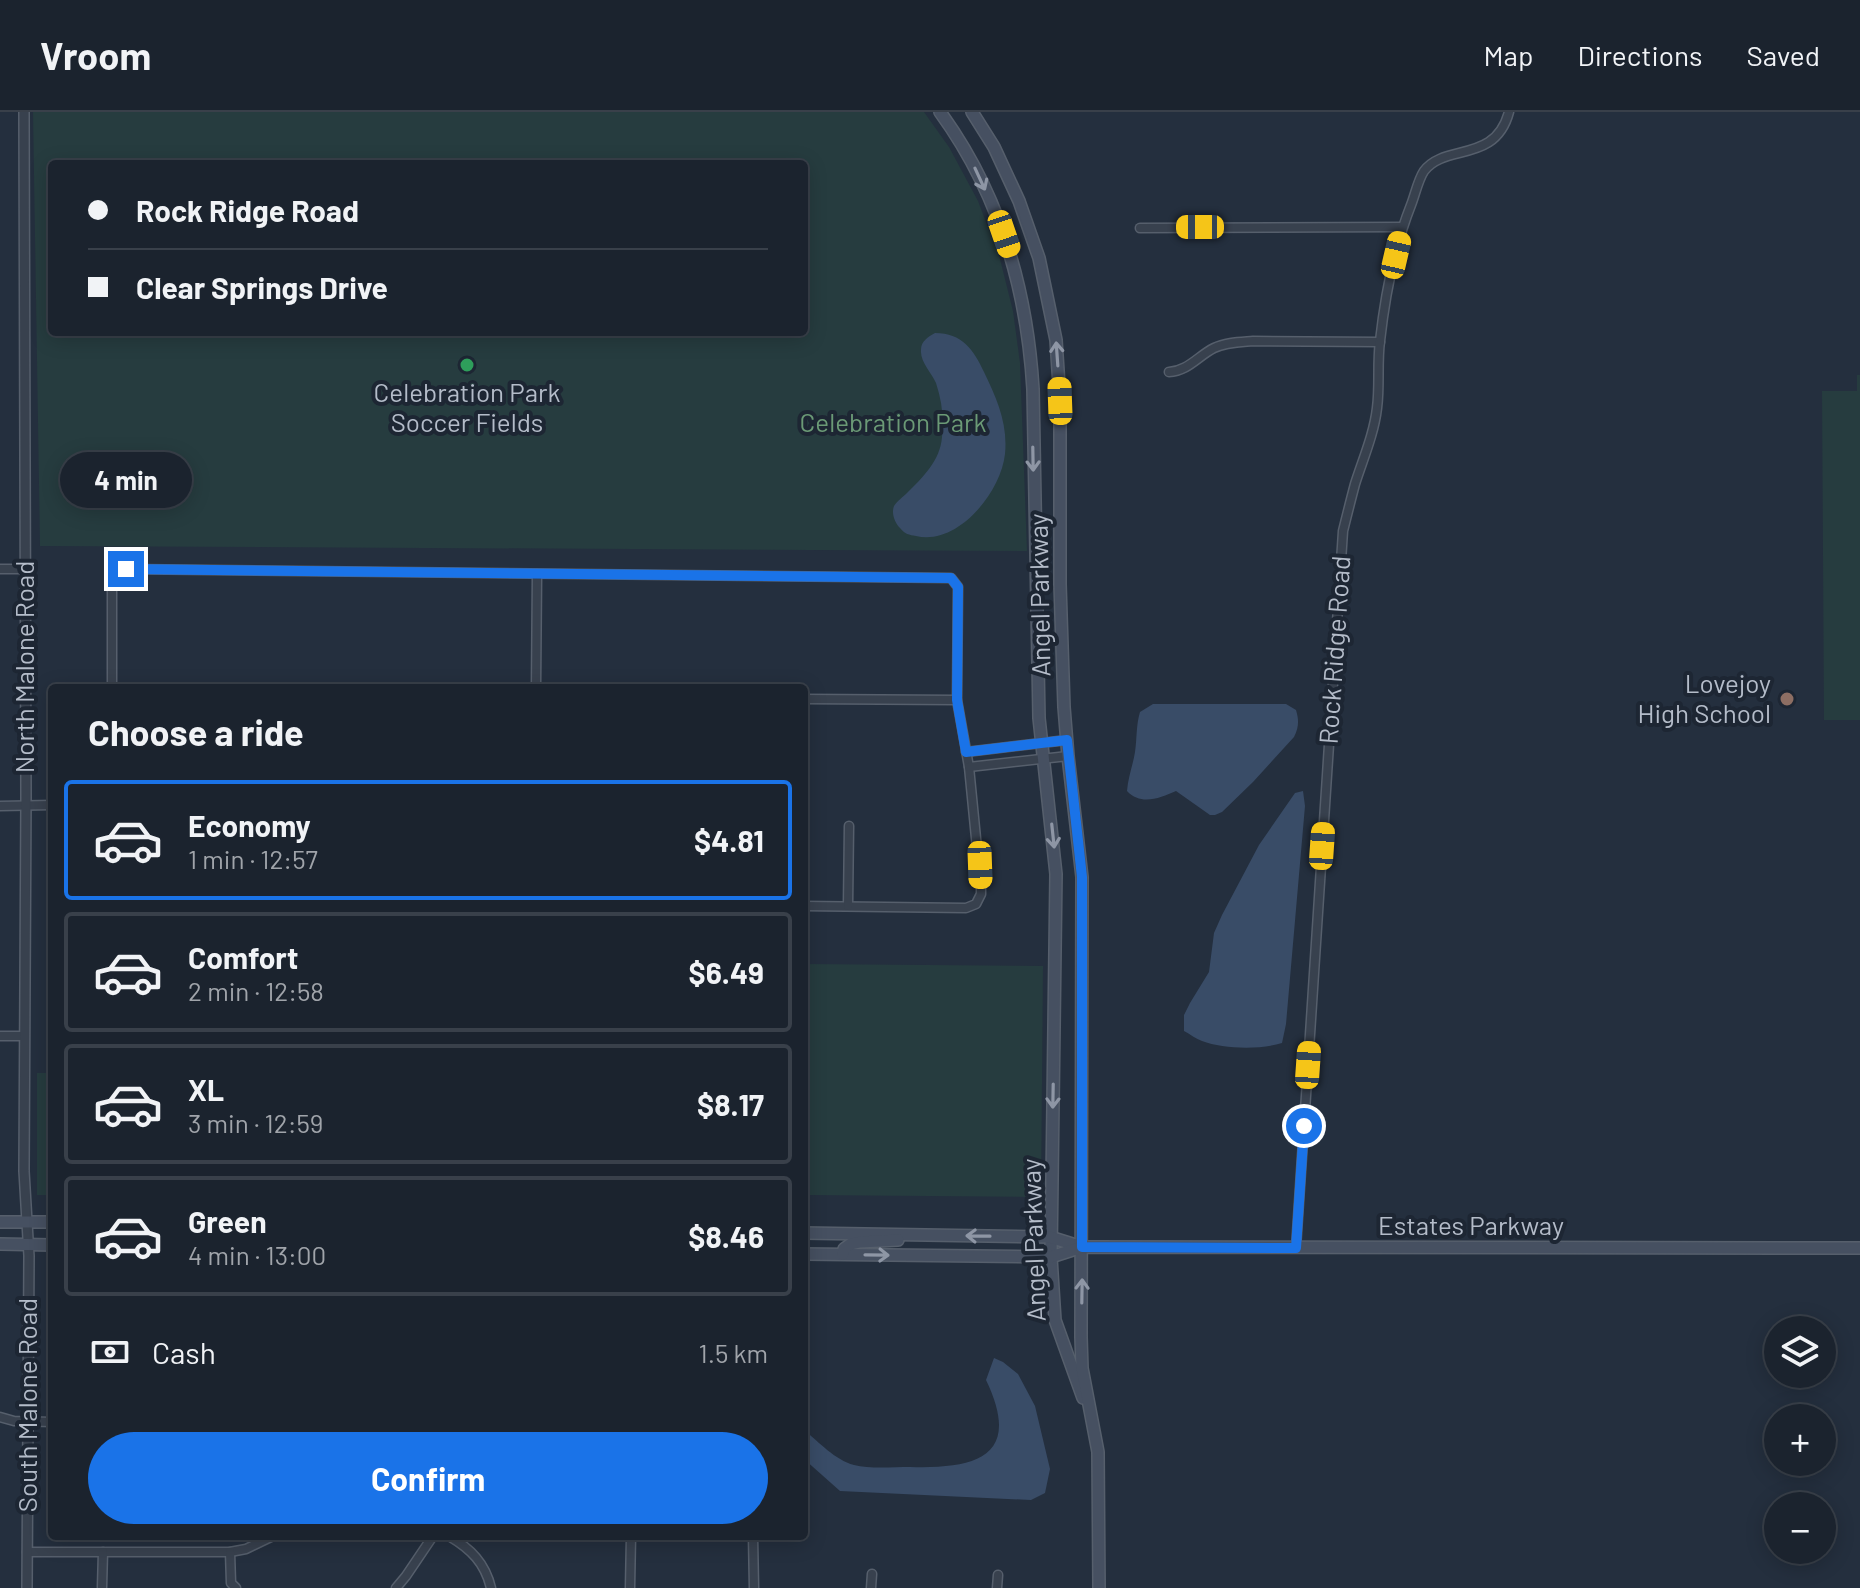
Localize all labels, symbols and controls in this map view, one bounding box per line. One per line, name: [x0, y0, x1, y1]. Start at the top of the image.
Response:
text: Vroom: [40, 32, 151, 78]
text: Map: [1484, 38, 1533, 72]
text: Directions: [1577, 38, 1703, 72]
text: Saved: [1747, 38, 1820, 72]
one-way arrow: [973, 167, 988, 191]
text: Rock Ridge Road: [136, 192, 359, 228]
car: [985, 207, 1023, 261]
car: [1176, 215, 1224, 239]
car: [1379, 229, 1413, 281]
text: Clear Springs Drive: [136, 269, 388, 305]
one-way arrow: [1049, 341, 1064, 368]
marker: Celebration Park Soccer Fields: [458, 356, 476, 374]
place label: Celebration Park Soccer Fields: [374, 376, 560, 437]
car: [1047, 377, 1073, 425]
park label: Celebration Park: [800, 406, 986, 437]
one-way arrow: [1026, 445, 1041, 472]
callout: 4 min: [60, 453, 192, 509]
text: 4 min: [94, 464, 158, 495]
street label: Angel Parkway: [1022, 513, 1055, 677]
route end: [108, 551, 144, 587]
street label: Rock Ridge Road: [1311, 555, 1356, 745]
street label: North Malone Road: [8, 561, 39, 773]
place label: Lovejoy High School: [1637, 667, 1771, 728]
marker: Lovejoy High School: [1778, 690, 1796, 708]
text: Choose a ride: [88, 710, 304, 753]
icon: car: [92, 804, 164, 876]
text: Economy: [188, 807, 311, 843]
car: [1308, 821, 1336, 871]
text: $4.81: [694, 822, 764, 858]
one-way arrow: [1045, 822, 1060, 849]
car: [967, 841, 993, 889]
text: 1 min · 12:57: [188, 843, 318, 874]
icon: car: [92, 936, 164, 1008]
text: Comfort: [188, 939, 298, 975]
text: $6.49: [689, 954, 764, 990]
text: 2 min · 12:58: [188, 975, 324, 1006]
car: [1294, 1040, 1322, 1090]
icon: car: [92, 1068, 164, 1140]
text: XL: [188, 1071, 224, 1107]
one-way arrow: [1045, 1082, 1061, 1109]
text: $8.17: [697, 1086, 764, 1122]
text: 3 min · 12:59: [188, 1107, 323, 1138]
route start: [1286, 1108, 1322, 1144]
street label: Angel Parkway: [1014, 1158, 1051, 1322]
icon: car: [92, 1200, 164, 1272]
text: Green: [188, 1203, 267, 1239]
street label: Estates Parkway: [1378, 1209, 1564, 1240]
text: $8.46: [688, 1218, 764, 1254]
one-way arrow: [965, 1228, 992, 1244]
text: 4 min · 13:00: [188, 1239, 326, 1270]
one-way arrow: [863, 1247, 890, 1263]
one-way arrow: [1074, 1278, 1089, 1305]
street label: South Malone Road: [11, 1298, 42, 1512]
map controls: [1764, 1316, 1836, 1564]
button: layers: [1764, 1316, 1836, 1388]
icon: cash: [88, 1330, 132, 1374]
text: Cash: [152, 1334, 216, 1370]
text: 1.5 km: [699, 1337, 768, 1368]
button: +: [1764, 1404, 1836, 1476]
button: Confirm: [88, 1432, 768, 1524]
button: −: [1764, 1492, 1836, 1564]

